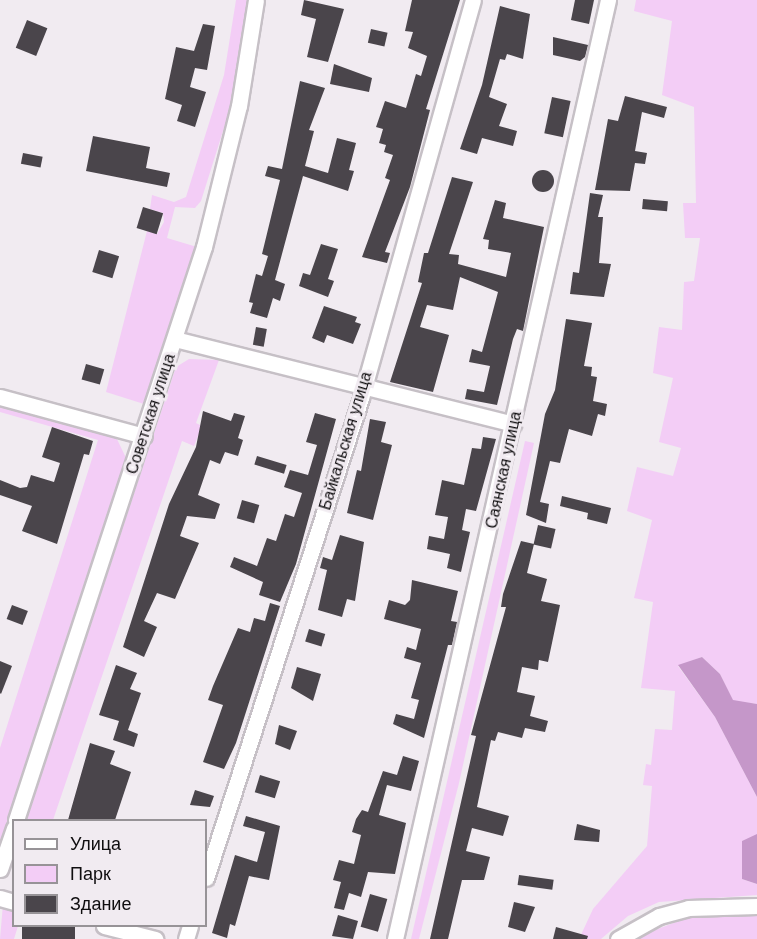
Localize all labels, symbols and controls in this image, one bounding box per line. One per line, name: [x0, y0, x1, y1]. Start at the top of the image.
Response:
street label: Советская улица: [122, 351, 180, 477]
street label: Байкальская улица: [316, 370, 376, 512]
street label: Саянская улица: [482, 410, 526, 530]
legend: [12, 819, 207, 927]
text: Улица: [70, 834, 121, 854]
text: Парк: [70, 864, 111, 884]
text: Здание: [70, 894, 131, 914]

